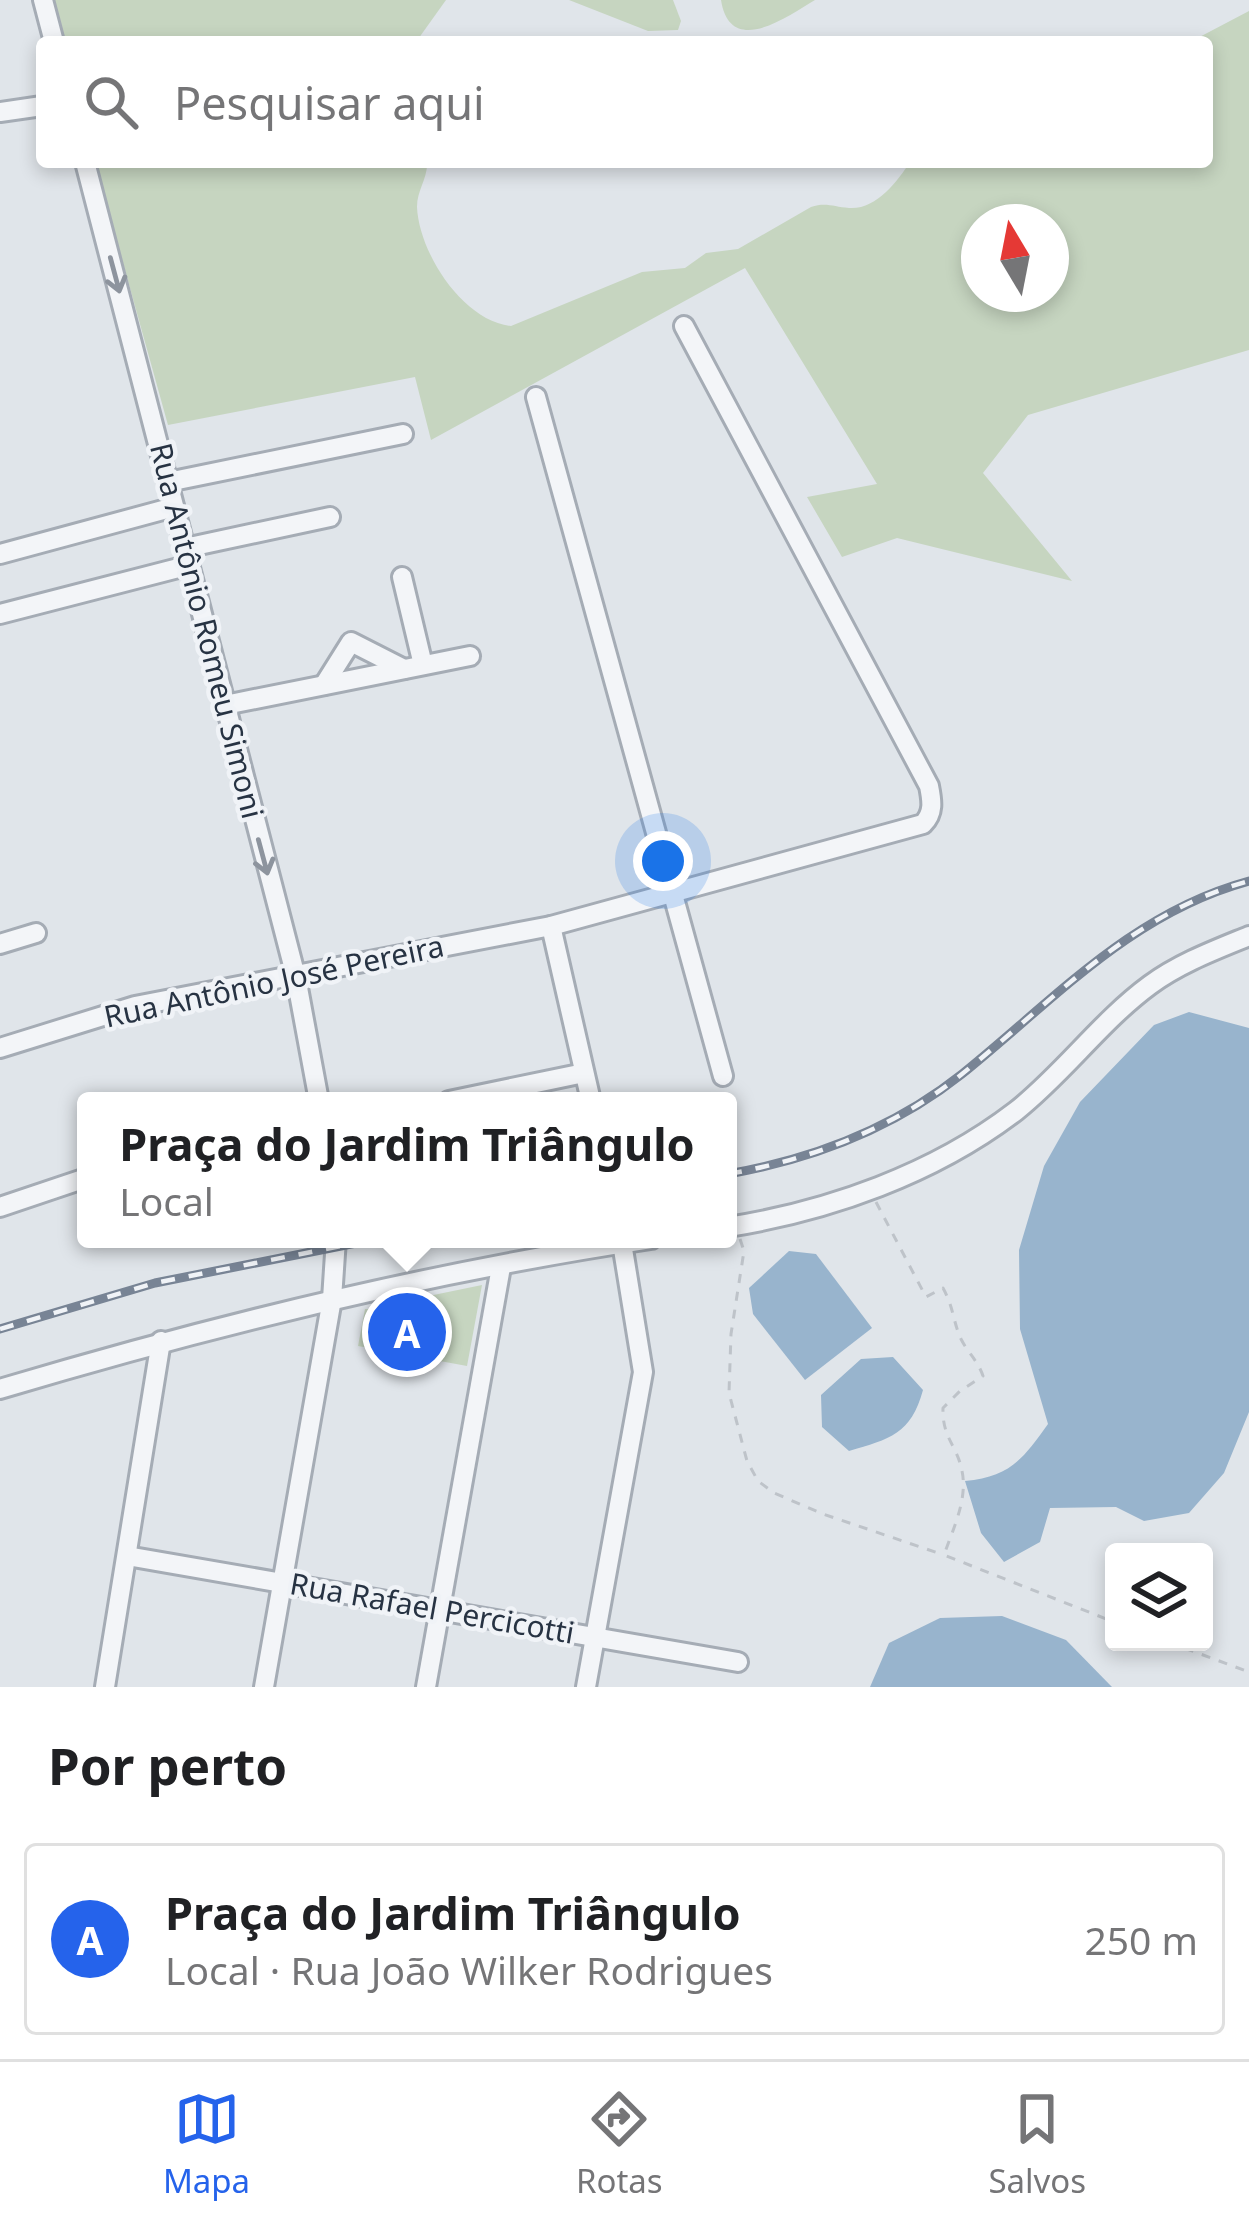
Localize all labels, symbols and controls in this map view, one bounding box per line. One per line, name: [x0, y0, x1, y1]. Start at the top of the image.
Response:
search box: [36, 36, 1213, 168]
icon: search: [78, 69, 144, 135]
text: Pesquisar aqui: [174, 72, 485, 133]
north arrow: [961, 204, 1069, 312]
one-way arrow: [105, 255, 127, 293]
street label: Rua Antônio Romeu Simoni: [141, 439, 274, 823]
your location: [633, 831, 693, 891]
one-way arrow: [254, 837, 276, 875]
street label: Rua Antônio José Pereira: [100, 924, 447, 1037]
popup: [77, 1092, 737, 1248]
text: Praça do Jardim Triângulo: [119, 1113, 695, 1174]
text: Local: [119, 1174, 214, 1227]
pin: A: [368, 1287, 446, 1377]
map controls: [1105, 1543, 1213, 1651]
button: layers: [1105, 1543, 1213, 1651]
street label: Rua Rafael Percicotti: [287, 1562, 578, 1653]
text: Por perto: [48, 1730, 287, 1800]
text: Praça do Jardim Triângulo: [165, 1882, 741, 1943]
text: A: [77, 1913, 104, 1966]
text: 250 m: [1084, 1913, 1198, 1966]
text: Local · Rua João Wilker Rodrigues: [165, 1943, 773, 1996]
tab: Mapa: [163, 2086, 250, 2203]
tab: Rotas: [576, 2086, 663, 2203]
tab: Salvos: [988, 2086, 1086, 2203]

